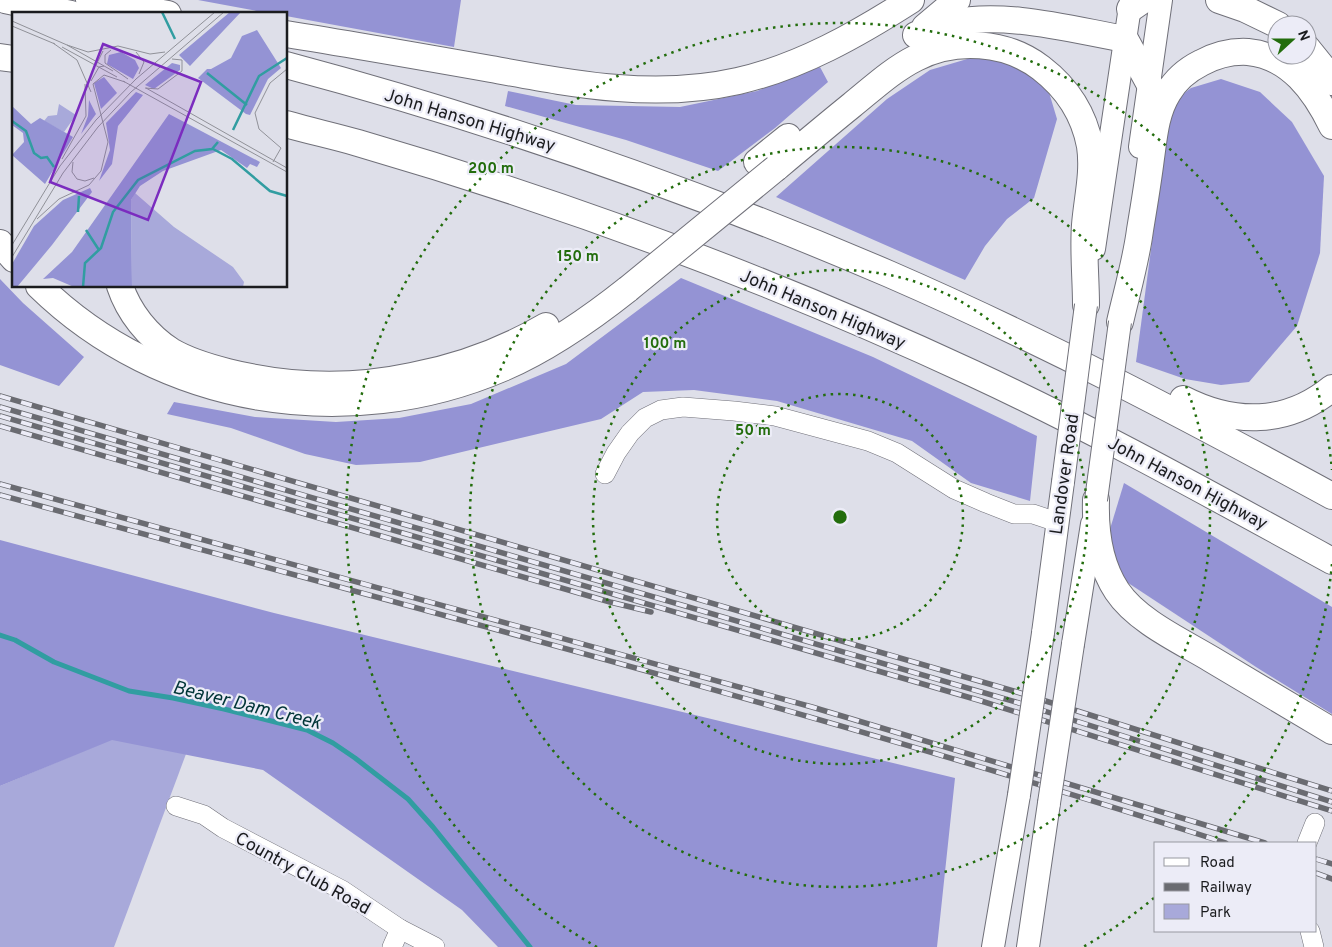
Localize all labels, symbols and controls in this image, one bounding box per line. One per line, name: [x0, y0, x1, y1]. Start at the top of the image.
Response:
inset map: [12, 12, 288, 288]
north arrow: [1267, 15, 1317, 65]
text: N: [1293, 28, 1312, 44]
street label: John Hanson Highway: [381, 84, 558, 158]
text: 200 m: [468, 160, 514, 179]
text: 150 m: [557, 248, 599, 267]
street label: John Hanson Highway: [736, 265, 909, 356]
text: 100 m: [644, 335, 686, 354]
street label: Landover Road: [1046, 412, 1085, 536]
text: 50 m: [735, 422, 771, 441]
street label: John Hanson Highway: [1103, 432, 1271, 536]
centre of rings: [831, 508, 849, 526]
water label: Beaver Dam Creek: [170, 676, 323, 736]
street label: Country Club Road: [230, 828, 374, 921]
legend: [1154, 842, 1317, 932]
text: Road: [1200, 854, 1235, 873]
text: Railway: [1200, 879, 1252, 898]
text: Park: [1200, 904, 1231, 923]

